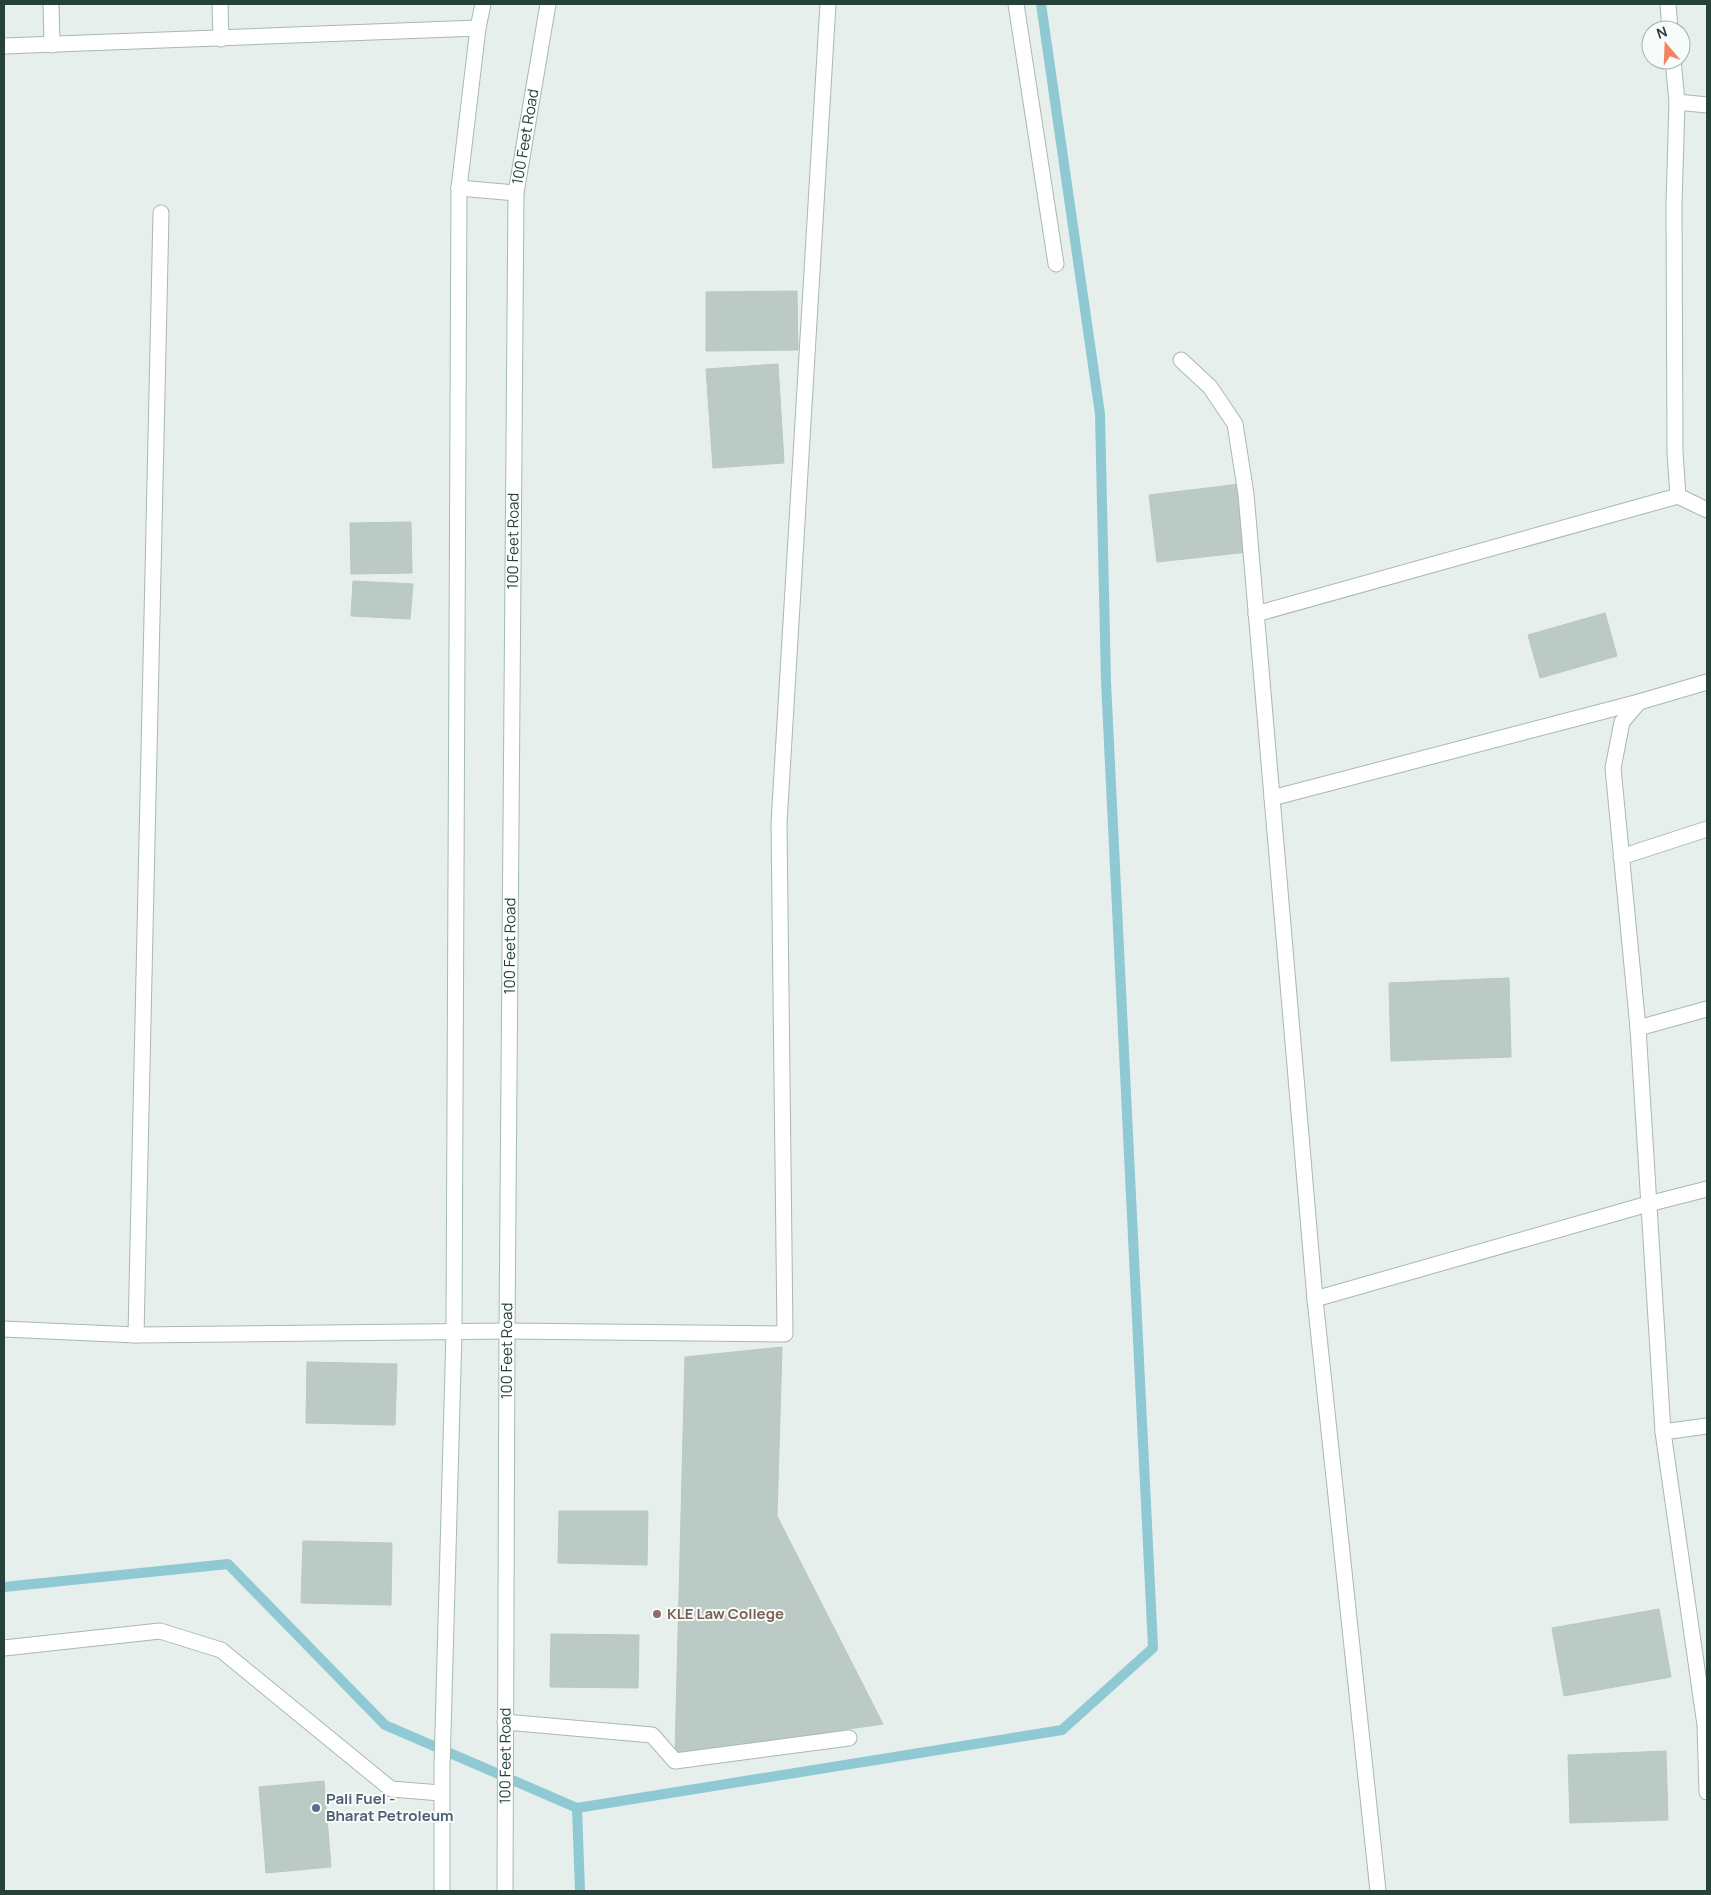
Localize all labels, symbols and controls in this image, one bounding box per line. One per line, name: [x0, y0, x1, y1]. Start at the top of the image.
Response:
north arrow: [1641, 20, 1691, 70]
text: N: [1654, 22, 1669, 43]
street label: 100 Feet Road: [507, 87, 543, 186]
street label: 100 Feet Road: [502, 493, 524, 589]
street label: 100 Feet Road: [499, 898, 520, 994]
street label: 100 Feet Road: [496, 1303, 517, 1399]
place label: KLE Law College: [667, 1603, 784, 1624]
marker: KLE Law College: [651, 1608, 663, 1620]
street label: 100 Feet Road: [494, 1708, 516, 1804]
place label: Pali Fuel - Bharat Petroleum: [326, 1788, 454, 1826]
marker: Pali Fuel - Bharat Petroleum: [310, 1802, 322, 1814]

